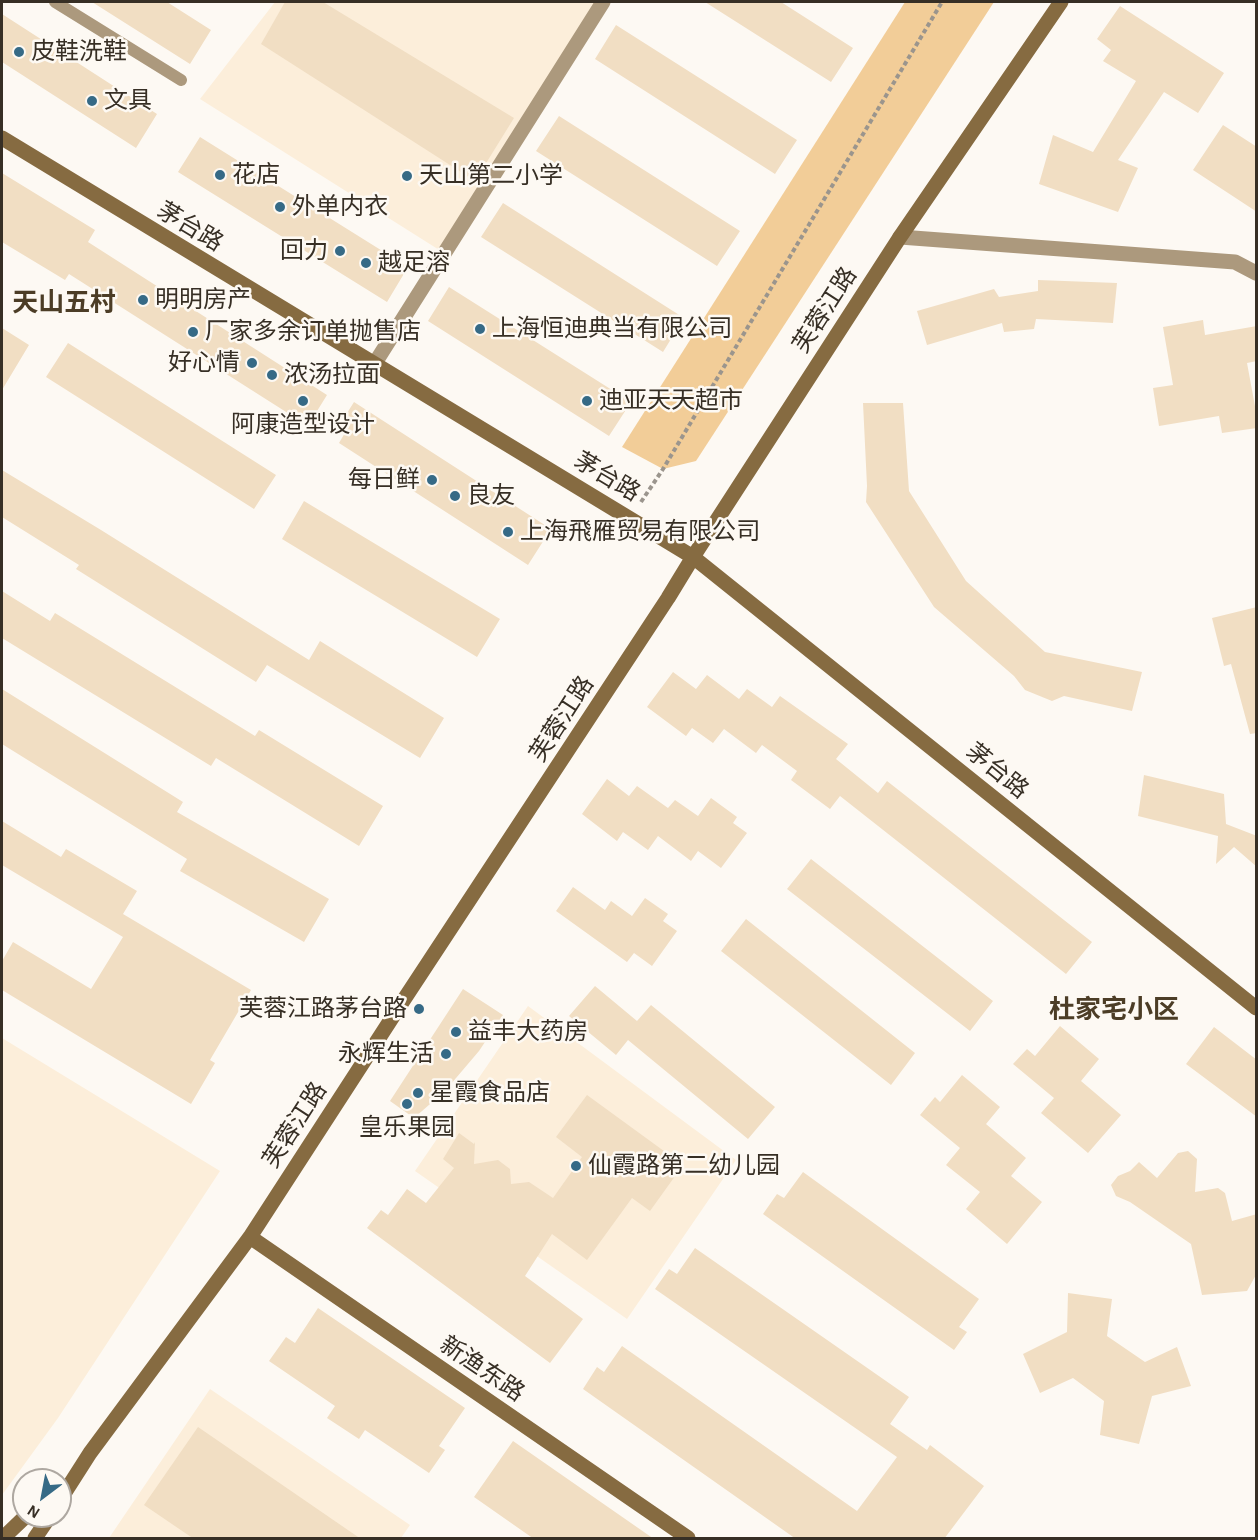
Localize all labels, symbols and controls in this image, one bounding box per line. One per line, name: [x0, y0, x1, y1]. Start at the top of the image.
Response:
place label: 皮鞋洗鞋: [31, 38, 127, 66]
marker: 皮鞋洗鞋: [12, 45, 26, 59]
place label: 文具: [104, 87, 152, 115]
marker: 文具: [85, 94, 99, 108]
place label: 花店: [232, 161, 280, 189]
place label: 天山第二小学: [419, 162, 563, 190]
marker: 花店: [213, 168, 227, 182]
marker: 天山第二小学: [400, 169, 414, 183]
place label: 外单内衣: [292, 193, 388, 221]
street label: 茅台路: [152, 196, 228, 258]
marker: 外单内衣: [273, 200, 287, 214]
place label: 回力: [280, 237, 328, 265]
marker: 回力: [333, 244, 347, 258]
place label: 越足溶: [378, 249, 450, 277]
marker: 越足溶: [359, 256, 373, 270]
street label: 芙蓉江路: [787, 262, 863, 358]
place label: 明明房产: [155, 286, 251, 314]
district label: 天山五村: [12, 287, 116, 319]
marker: 明明房产: [136, 293, 150, 307]
place label: 上海恒迪典当有限公司: [492, 315, 732, 343]
place label: 厂家多余订单抛售店: [205, 318, 421, 346]
marker: 上海恒迪典当有限公司: [473, 322, 487, 336]
marker: 厂家多余订单抛售店: [186, 325, 200, 339]
place label: 好心情: [168, 349, 240, 377]
marker: 好心情: [245, 356, 259, 370]
place label: 浓汤拉面: [284, 361, 380, 389]
marker: 浓汤拉面: [265, 368, 279, 382]
place label: 迪亚天天超市: [599, 387, 743, 415]
marker: 阿康造型设计: [296, 394, 310, 408]
marker: 迪亚天天超市: [580, 394, 594, 408]
place label: 阿康造型设计: [231, 411, 375, 439]
street label: 茅台路: [569, 446, 645, 508]
place label: 每日鲜: [348, 466, 420, 494]
marker: 每日鲜: [425, 473, 439, 487]
place label: 良友: [467, 482, 515, 510]
marker: 良友: [448, 489, 462, 503]
place label: 上海飛雁贸易有限公司: [520, 518, 760, 546]
marker: 上海飛雁贸易有限公司: [501, 525, 515, 539]
street label: 芙蓉江路: [524, 671, 600, 767]
street label: 茅台路: [960, 737, 1034, 805]
district label: 杜家宅小区: [1049, 994, 1179, 1026]
place label: 芙蓉江路茅台路: [239, 995, 407, 1023]
marker: 芙蓉江路茅台路: [412, 1002, 426, 1016]
place label: 益丰大药房: [468, 1018, 588, 1046]
marker: 益丰大药房: [449, 1025, 463, 1039]
place label: 永辉生活: [338, 1040, 434, 1068]
marker: 永辉生活: [439, 1047, 453, 1061]
street label: 芙蓉江路: [257, 1077, 333, 1173]
place label: 星霞食品店: [430, 1079, 550, 1107]
marker: 星霞食品店: [411, 1086, 425, 1100]
marker: 皇乐果园: [400, 1097, 414, 1111]
place label: 皇乐果园: [359, 1114, 455, 1142]
place label: 仙霞路第二幼儿园: [588, 1152, 780, 1180]
marker: 仙霞路第二幼儿园: [569, 1159, 583, 1173]
street label: 新渔东路: [434, 1330, 530, 1408]
north arrow: [12, 1468, 72, 1528]
text: N: [25, 1502, 42, 1521]

